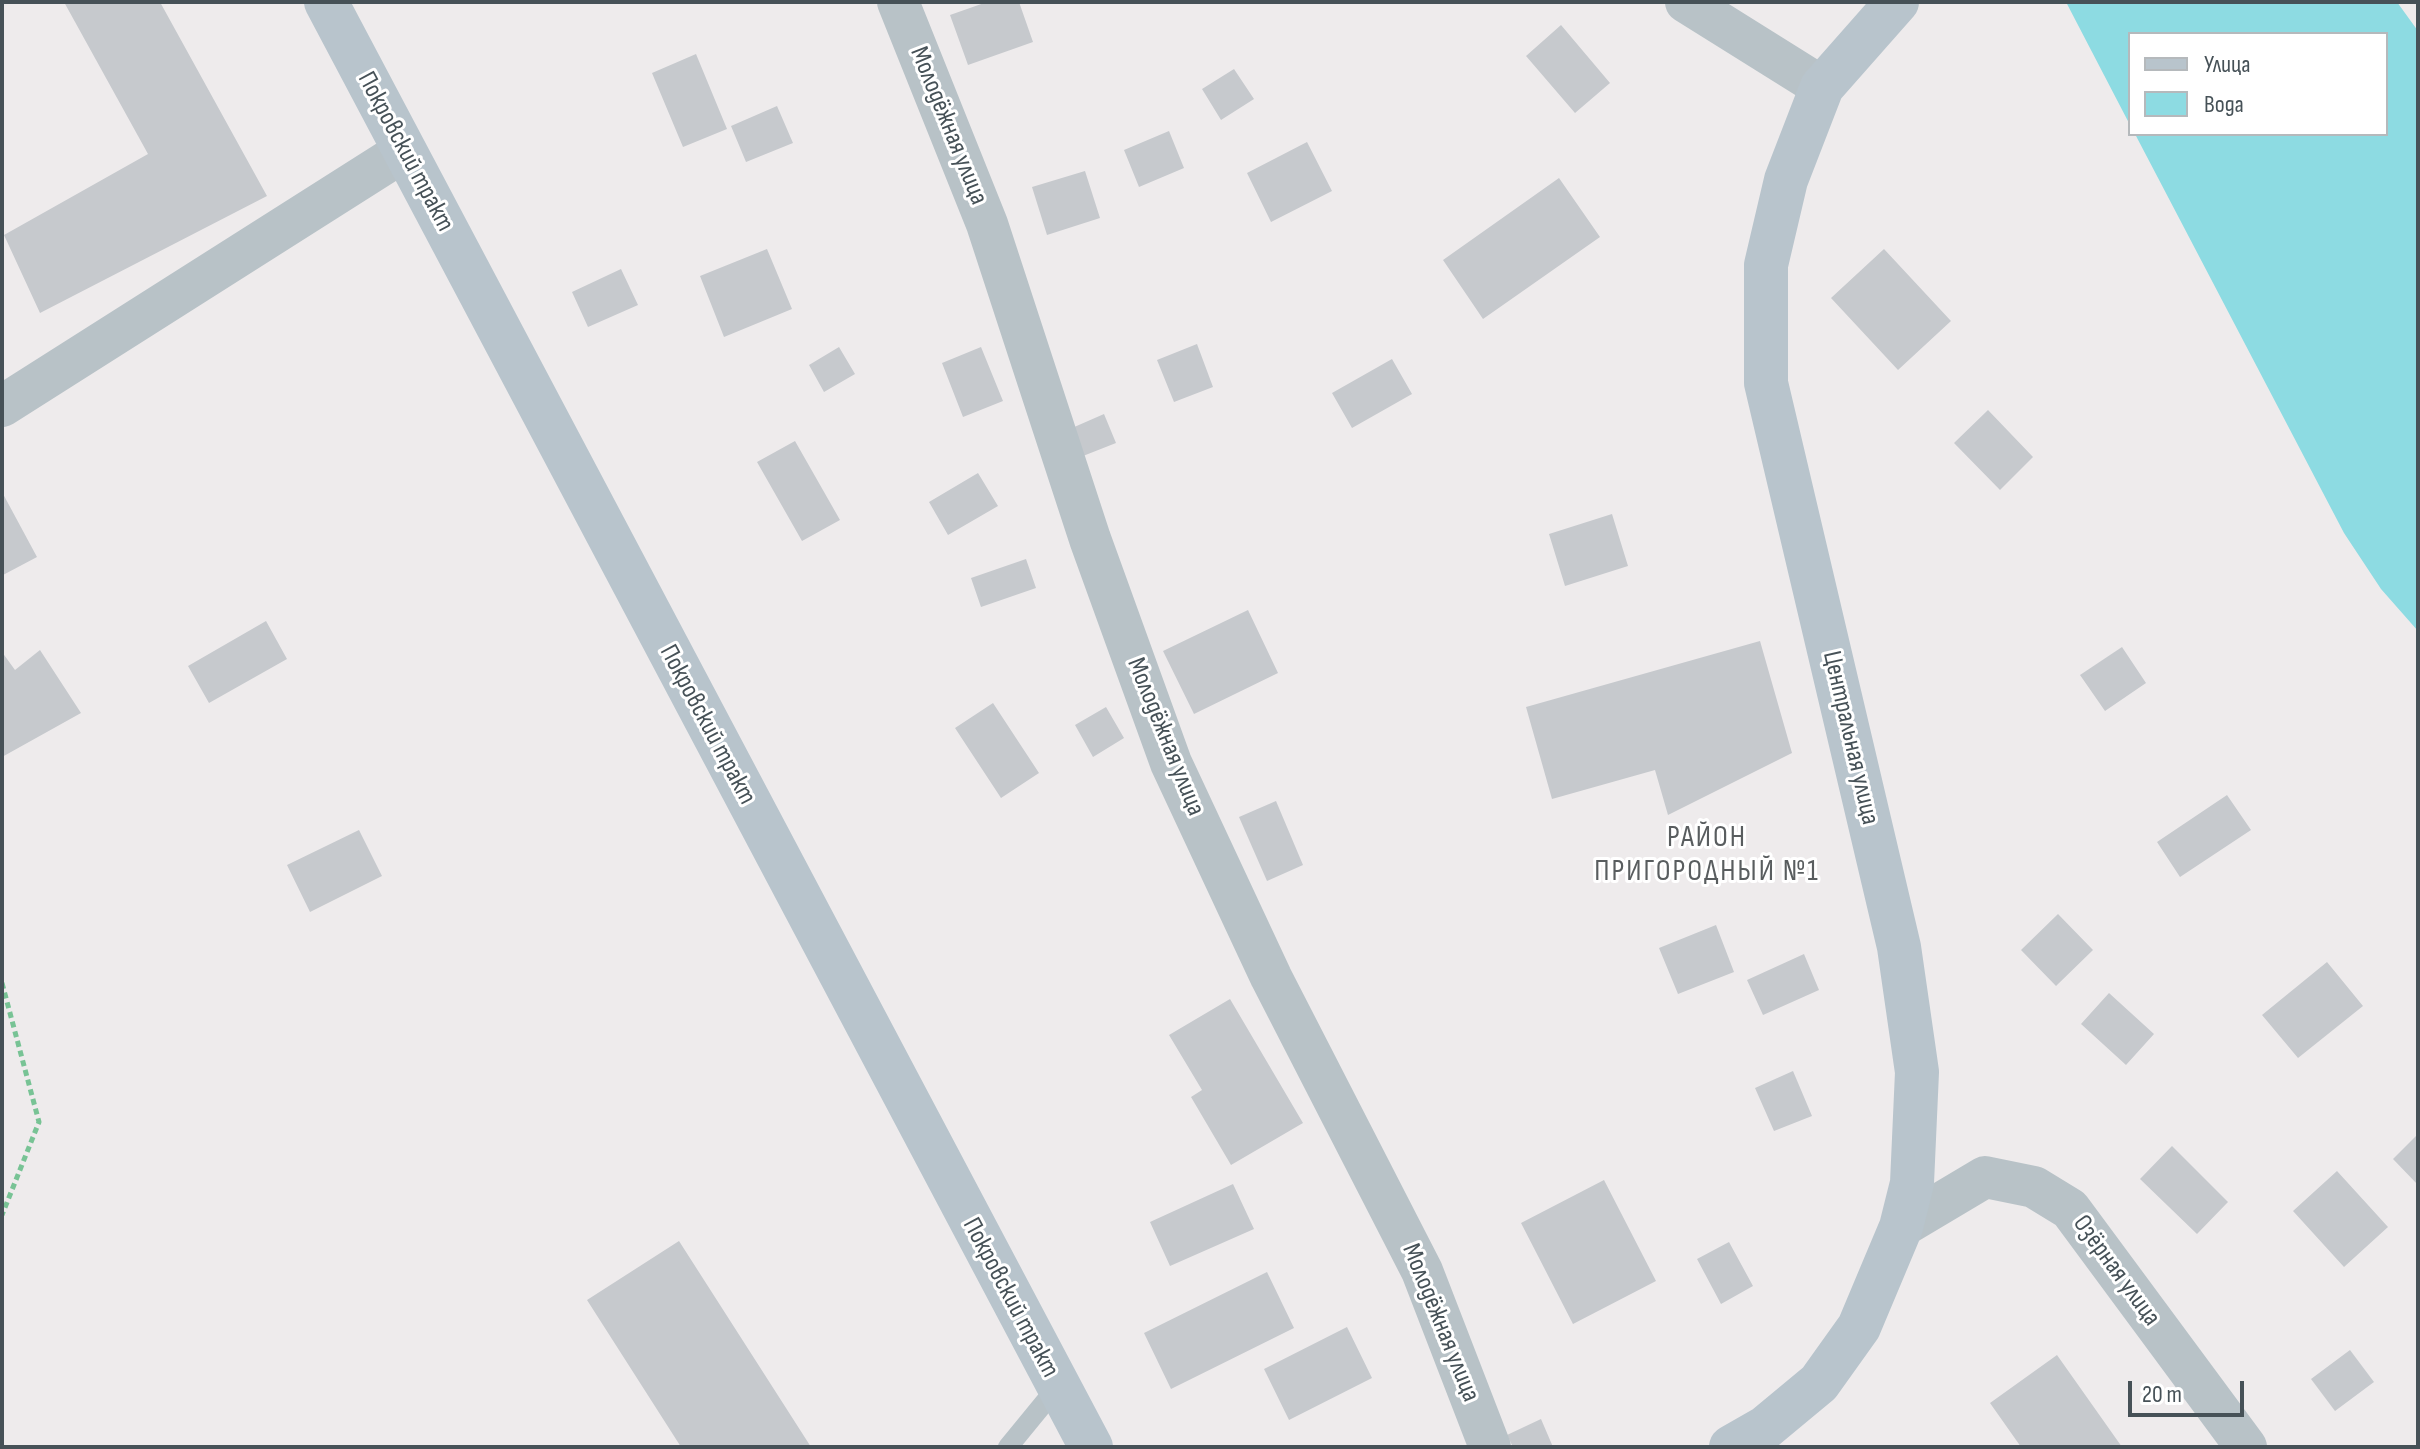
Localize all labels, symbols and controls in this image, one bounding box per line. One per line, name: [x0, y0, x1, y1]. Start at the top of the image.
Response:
legend: [2128, 32, 2388, 136]
street label: Молодёжная улица: [902, 43, 994, 209]
text: Улица: [2204, 50, 2250, 79]
street label: Покровский тракт: [350, 67, 460, 237]
text: Вода: [2204, 90, 2244, 119]
street label: Покровский тракт: [652, 640, 762, 810]
street label: Центральная улица: [1815, 648, 1885, 828]
street label: Молодёжная улица: [1119, 654, 1211, 820]
district label: РАЙОН ПРИГОРОДНЫЙ №1: [1594, 820, 1820, 890]
street label: Озёрная улица: [2065, 1210, 2167, 1332]
street label: Покровский тракт: [955, 1213, 1065, 1383]
street label: Молодёжная улица: [1394, 1240, 1486, 1406]
scale bar: [2132, 1365, 2248, 1415]
text: 20 m: [2142, 1380, 2182, 1409]

